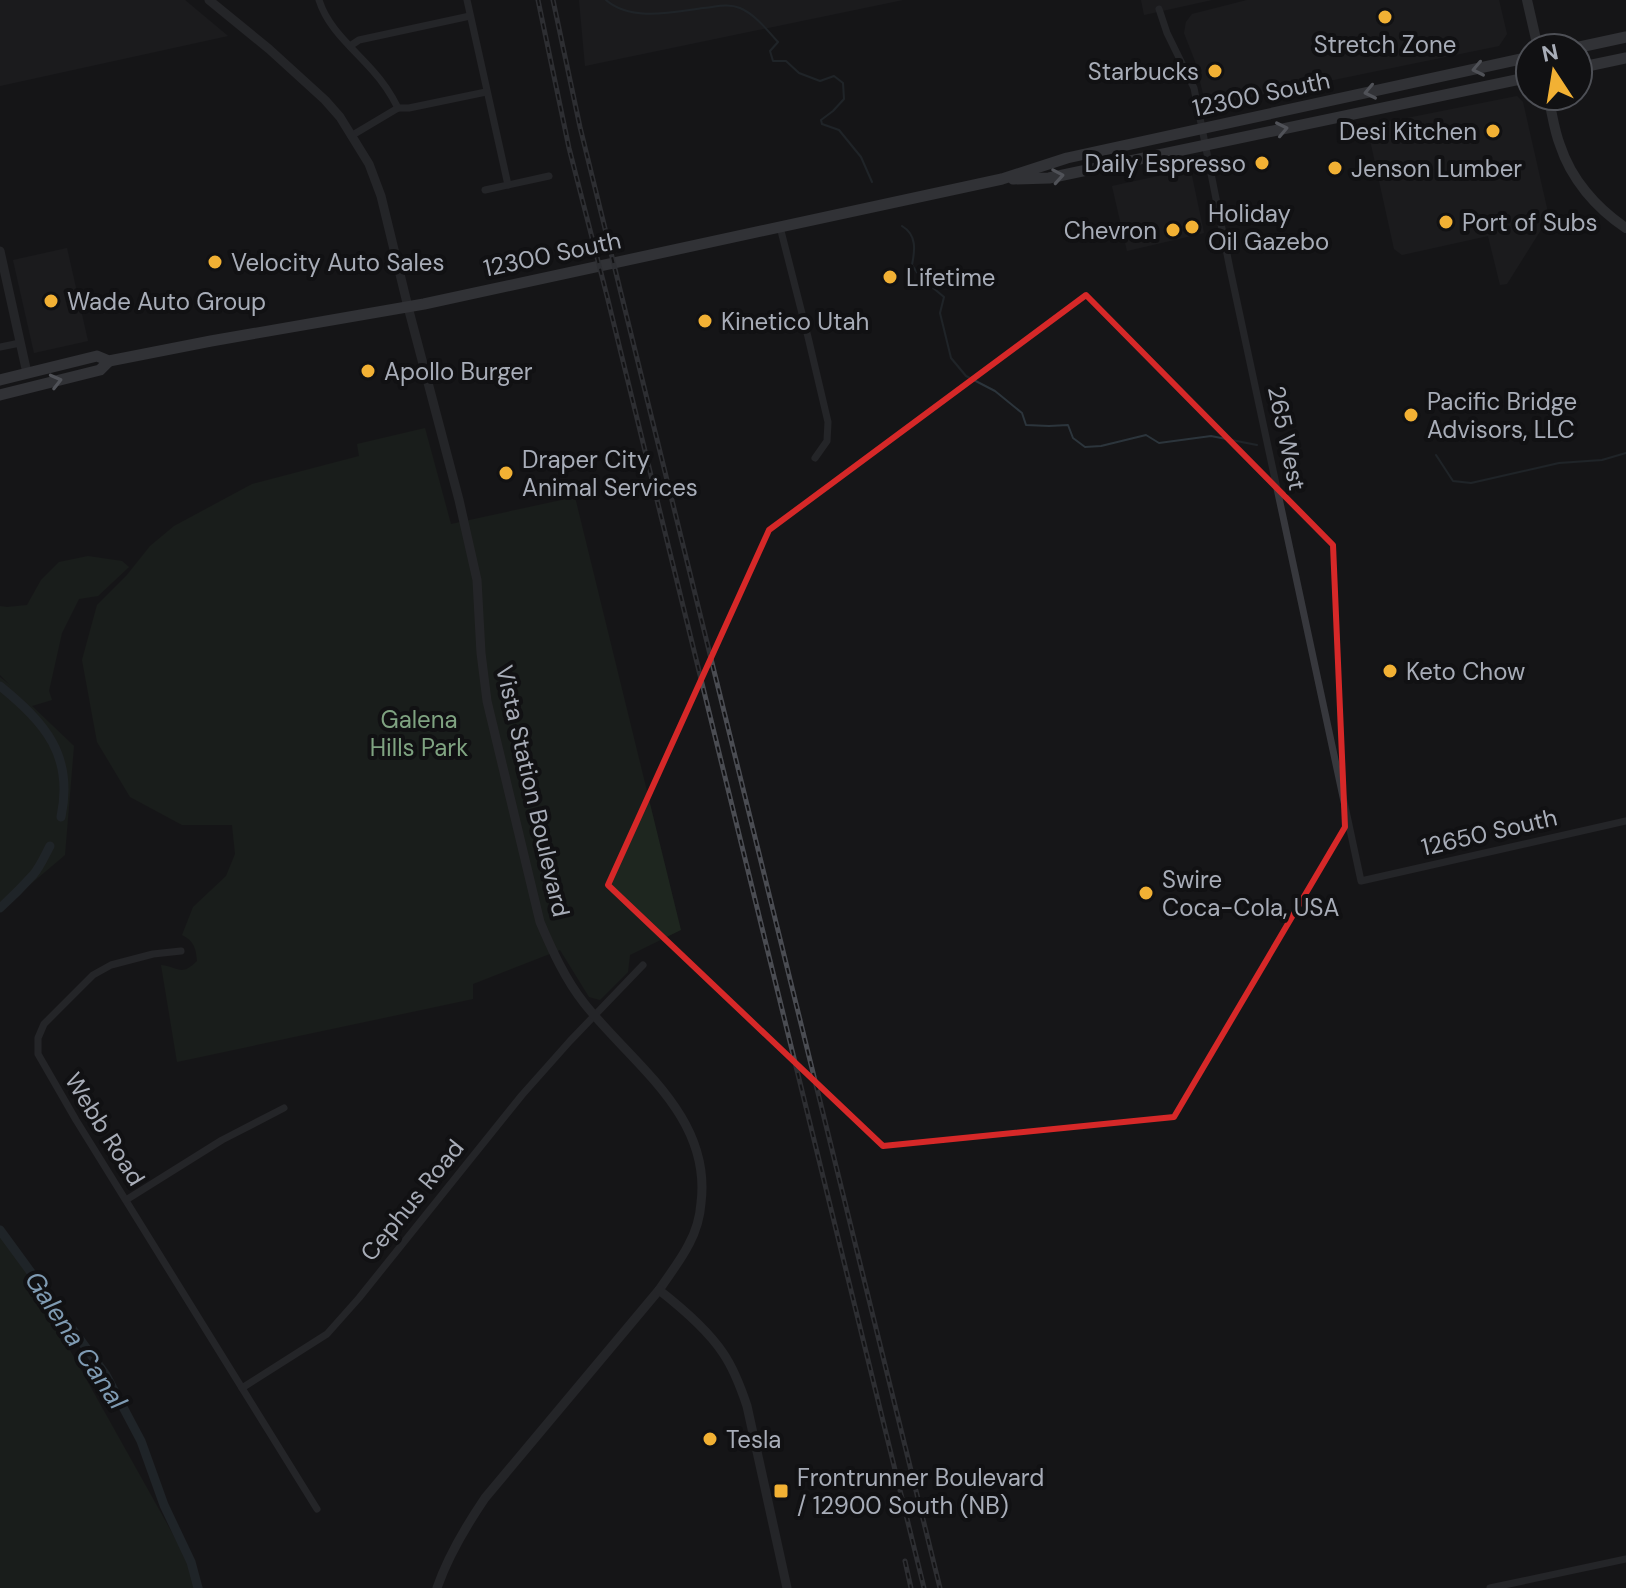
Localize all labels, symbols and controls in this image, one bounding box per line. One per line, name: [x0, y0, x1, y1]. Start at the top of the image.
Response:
marker: Stretch Zone: [1376, 8, 1394, 26]
place label: Stretch Zone: [1314, 29, 1456, 60]
north arrow: [1514, 32, 1594, 112]
text: N: [1539, 37, 1561, 69]
place label: Starbucks: [1088, 56, 1199, 87]
one-way arrow: [1472, 60, 1486, 77]
marker: Starbucks: [1206, 62, 1224, 80]
street label: 12300 South: [1189, 64, 1333, 124]
one-way arrow: [1364, 83, 1377, 100]
place label: Desi Kitchen: [1339, 116, 1477, 147]
one-way arrow: [1275, 121, 1289, 138]
marker: Desi Kitchen: [1484, 122, 1502, 140]
place label: Daily Espresso: [1085, 148, 1246, 179]
place label: Jenson Lumber: [1351, 153, 1522, 184]
marker: Daily Espresso: [1253, 154, 1271, 172]
marker: Jenson Lumber: [1326, 159, 1344, 177]
one-way arrow: [1051, 168, 1065, 185]
place label: Holiday Oil Gazebo: [1208, 198, 1329, 257]
place label: Port of Subs: [1462, 207, 1598, 238]
marker: Port of Subs: [1437, 213, 1455, 231]
place label: Chevron: [1064, 215, 1157, 246]
marker: Holiday Oil Gazebo: [1183, 218, 1201, 236]
marker: Chevron: [1164, 221, 1182, 239]
street label: 12300 South: [480, 224, 624, 284]
place label: Velocity Auto Sales: [231, 247, 444, 278]
marker: Velocity Auto Sales: [206, 253, 224, 271]
place label: Lifetime: [906, 262, 996, 293]
marker: Lifetime: [881, 268, 899, 286]
place label: Wade Auto Group: [67, 286, 266, 317]
marker: Wade Auto Group: [42, 292, 60, 310]
place label: Kinetico Utah: [721, 306, 869, 337]
marker: Kinetico Utah: [696, 312, 714, 330]
place label: Apollo Burger: [384, 356, 533, 387]
marker: Apollo Burger: [359, 362, 377, 380]
one-way arrow: [49, 373, 63, 390]
street label: 265 West: [1261, 383, 1313, 493]
place label: Pacific Bridge Advisors, LLC: [1427, 386, 1577, 445]
marker: Pacific Bridge Advisors, LLC: [1402, 406, 1420, 424]
place label: Draper City Animal Services: [522, 444, 698, 503]
marker: Draper City Animal Services: [497, 464, 515, 482]
place label: Keto Chow: [1406, 656, 1525, 687]
street label: Vista Station Boulevard: [489, 662, 577, 920]
marker: Keto Chow: [1381, 662, 1399, 680]
park label: Galena Hills Park: [370, 704, 468, 763]
street label: 12650 South: [1418, 801, 1560, 863]
place label: Swire Coca-Cola, USA: [1162, 864, 1339, 923]
marker: Swire Coca-Cola, USA: [1137, 884, 1155, 902]
street label: Webb Road: [58, 1067, 152, 1191]
street label: Cephus Road: [353, 1133, 471, 1267]
water label: Galena Canal: [17, 1264, 135, 1417]
place label: Tesla: [726, 1424, 781, 1455]
marker: Tesla: [701, 1430, 719, 1448]
place label: Frontrunner Boulevard / 12900 South (NB): [797, 1462, 1044, 1521]
marker: Frontrunner Boulevard / 12900 South (NB): [772, 1482, 790, 1500]

